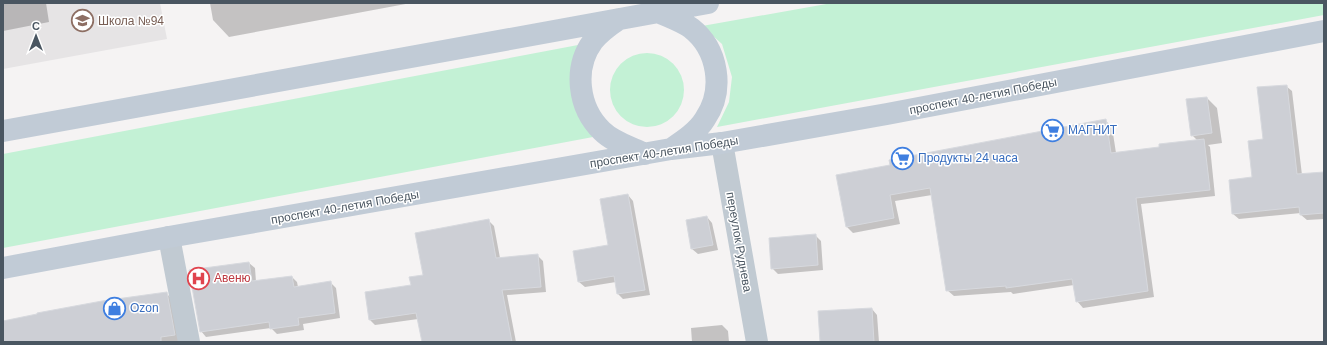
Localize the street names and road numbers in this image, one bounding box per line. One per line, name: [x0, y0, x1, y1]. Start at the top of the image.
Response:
street label: проспект 40-летия Победы: [908, 75, 1058, 117]
street label: проспект 40-летия Победы: [589, 133, 739, 171]
street label: проспект 40-летия Победы: [270, 187, 420, 227]
street label: переулок Руднева: [723, 191, 755, 293]

